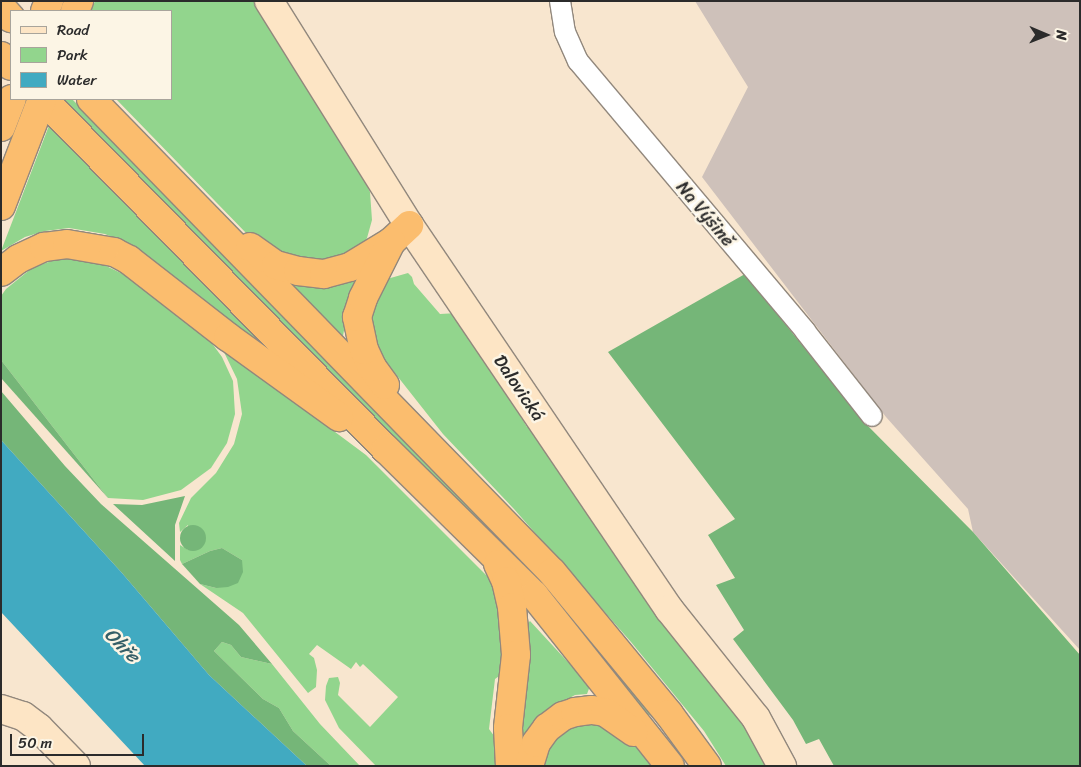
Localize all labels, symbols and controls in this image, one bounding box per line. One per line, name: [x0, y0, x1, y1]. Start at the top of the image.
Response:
legend: [10, 10, 172, 100]
north arrow: [1021, 10, 1071, 60]
text: Road: [57, 17, 89, 43]
text: N: [1049, 30, 1074, 40]
text: Park: [57, 42, 88, 68]
text: Water: [57, 67, 97, 93]
street label: Na Výšině: [672, 178, 738, 250]
street label: Dalovická: [489, 351, 549, 425]
water label: Ohře: [100, 623, 144, 667]
scale bar: [12, 724, 146, 756]
text: 50 m: [18, 730, 52, 756]

